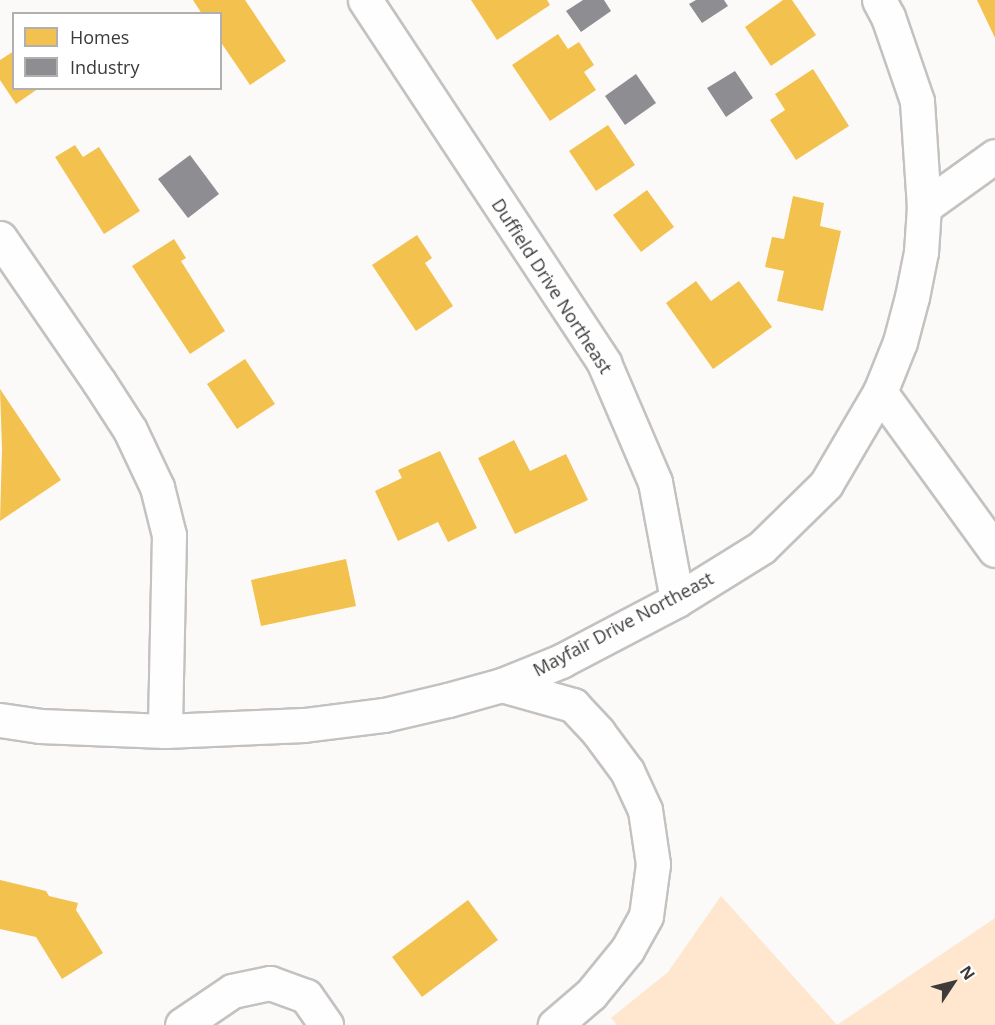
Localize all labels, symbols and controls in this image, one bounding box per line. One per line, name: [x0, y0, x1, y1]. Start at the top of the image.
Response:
legend: [12, 12, 222, 90]
text: Homes: [70, 25, 129, 49]
text: Industry: [70, 55, 140, 79]
street label: Duffield Drive Northeast: [487, 195, 617, 377]
street label: Mayfair Drive Northeast: [529, 567, 717, 681]
north arrow: [923, 953, 983, 1013]
text: N: [955, 961, 980, 984]

